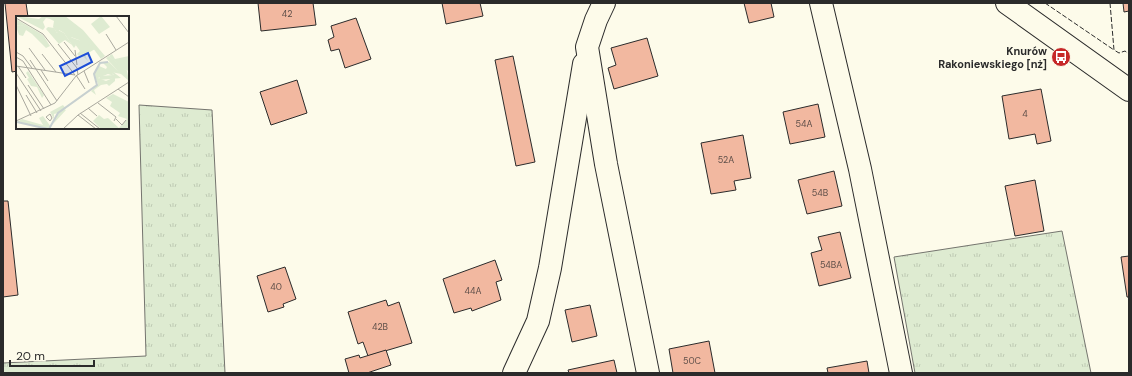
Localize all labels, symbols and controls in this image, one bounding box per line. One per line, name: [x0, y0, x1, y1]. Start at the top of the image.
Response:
house number: 42: [282, 8, 292, 20]
inset map: [16, 16, 129, 129]
place label: Knurów Rakoniewskiego [nż]: [938, 44, 1047, 71]
bus stop icon: Knurów Rakoniewskiego [nż]: [1050, 46, 1072, 68]
house number: 4: [1022, 108, 1028, 120]
house number: 54A: [796, 118, 812, 130]
house number: 52A: [718, 154, 734, 166]
house number: 54B: [812, 187, 828, 199]
house number: 54BA: [820, 259, 842, 271]
house number: 40: [270, 281, 282, 293]
house number: 44A: [465, 285, 481, 297]
house number: 42B: [372, 321, 388, 333]
scale bar: [10, 342, 94, 368]
text: 20 m: [16, 348, 45, 364]
house number: 50C: [683, 355, 702, 367]

